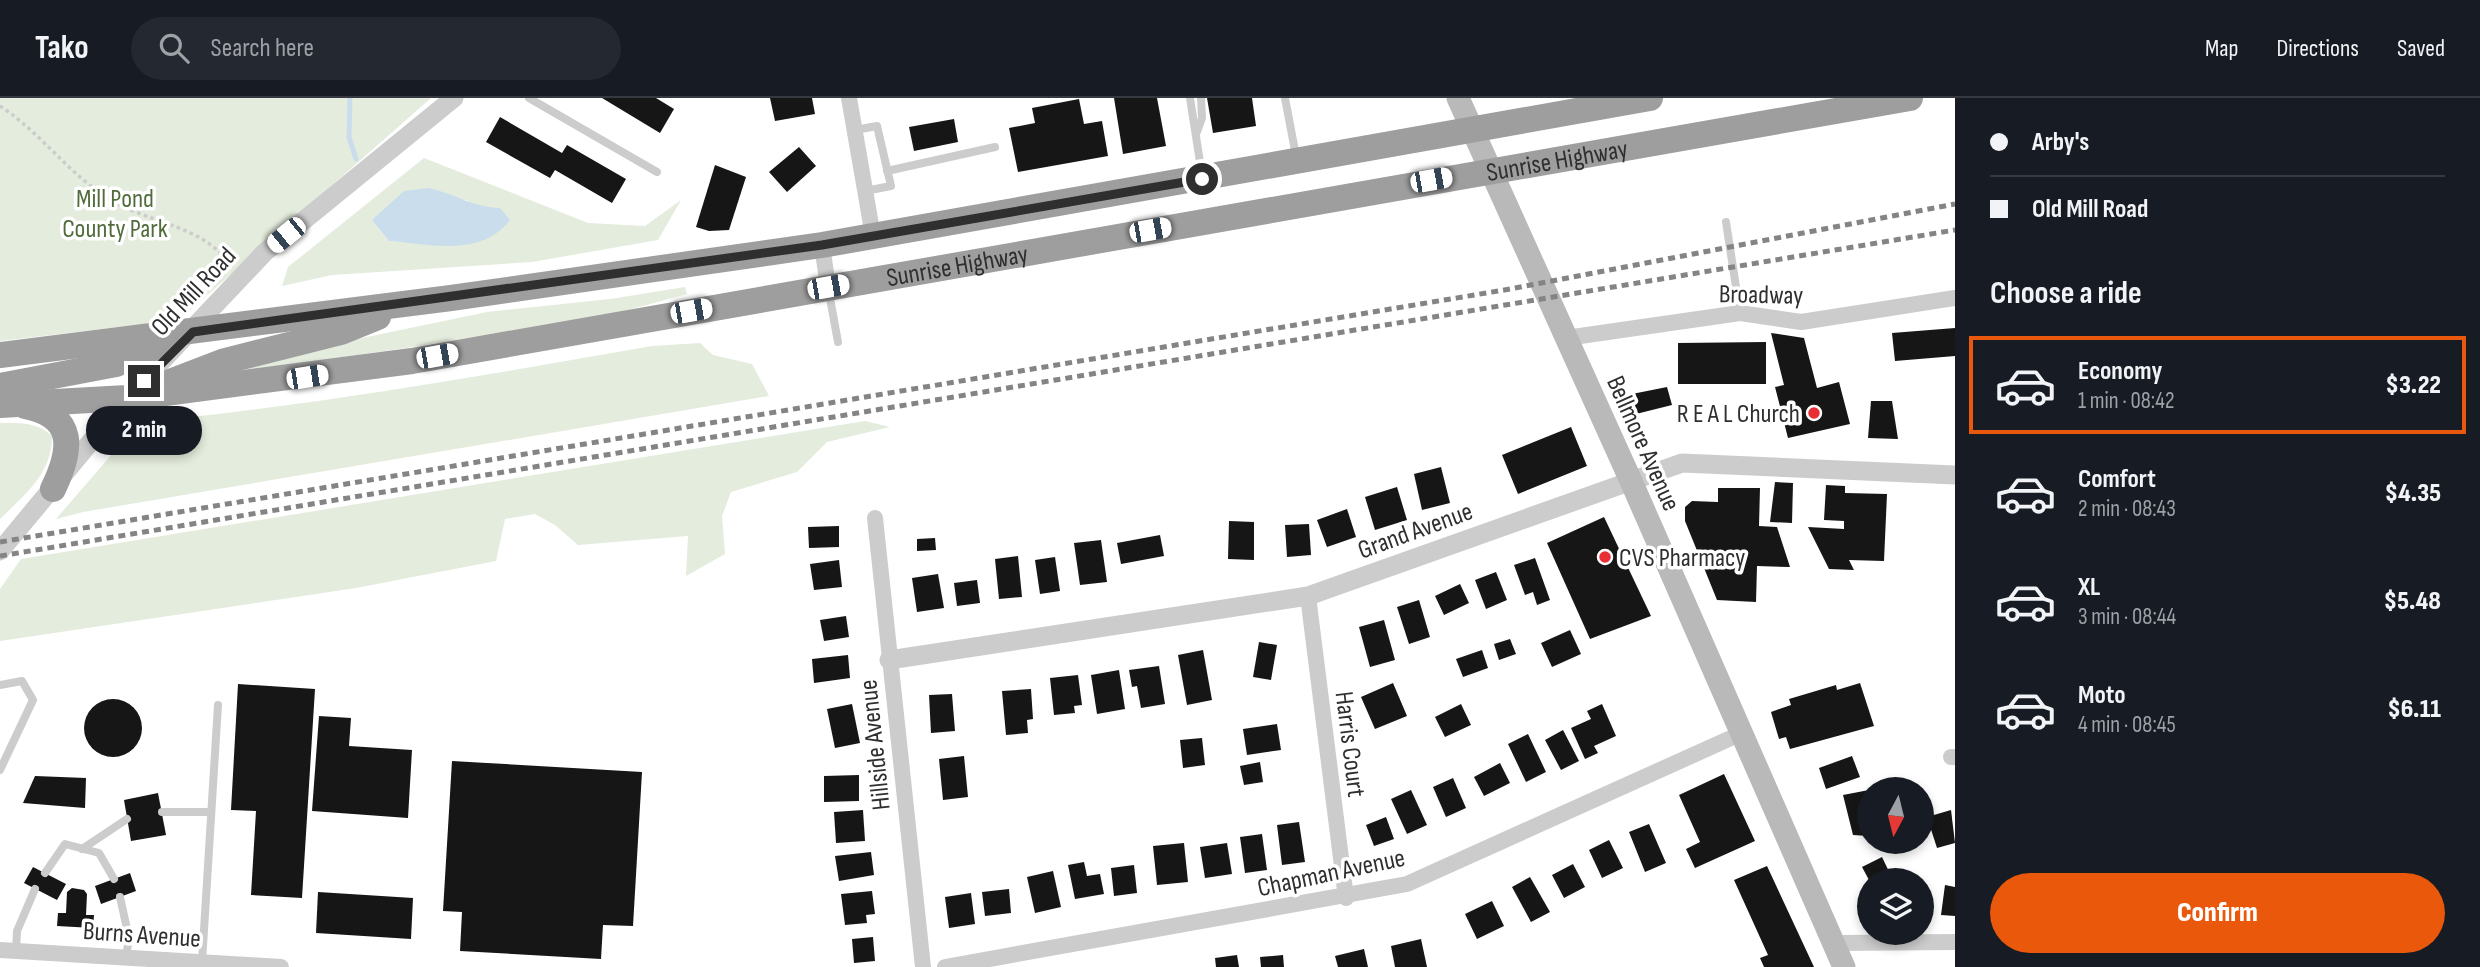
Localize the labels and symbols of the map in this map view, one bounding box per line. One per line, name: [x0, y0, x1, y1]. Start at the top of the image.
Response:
street label: Sunrise Highway: [1484, 134, 1630, 189]
route start: [1186, 163, 1218, 195]
car: [1409, 166, 1454, 194]
park label: Mill Pond County Park: [62, 184, 168, 245]
car: [264, 214, 309, 256]
car: [1128, 216, 1173, 244]
street label: Sunrise Highway: [884, 239, 1030, 294]
street label: Old Mill Road: [145, 241, 243, 343]
car: [806, 273, 851, 301]
street label: Broadway: [1719, 279, 1803, 312]
car: [669, 297, 714, 325]
car: [415, 342, 460, 370]
car: [285, 363, 330, 391]
route end: [128, 365, 160, 397]
street label: Bellmore Avenue: [1599, 371, 1686, 516]
place label: R E A L Church: [1677, 399, 1800, 430]
marker: R E A L Church: [1806, 405, 1822, 421]
callout: 2 min: [86, 406, 202, 454]
street label: Grand Avenue: [1354, 496, 1477, 566]
place label: CVS Pharmacy: [1619, 543, 1745, 574]
marker: CVS Pharmacy: [1597, 549, 1613, 565]
street label: Hillside Avenue: [853, 678, 898, 812]
street label: Harris Court: [1328, 690, 1371, 799]
north arrow: [1857, 777, 1934, 854]
street label: Chapman Avenue: [1255, 843, 1408, 904]
street label: Burns Avenue: [82, 916, 202, 955]

